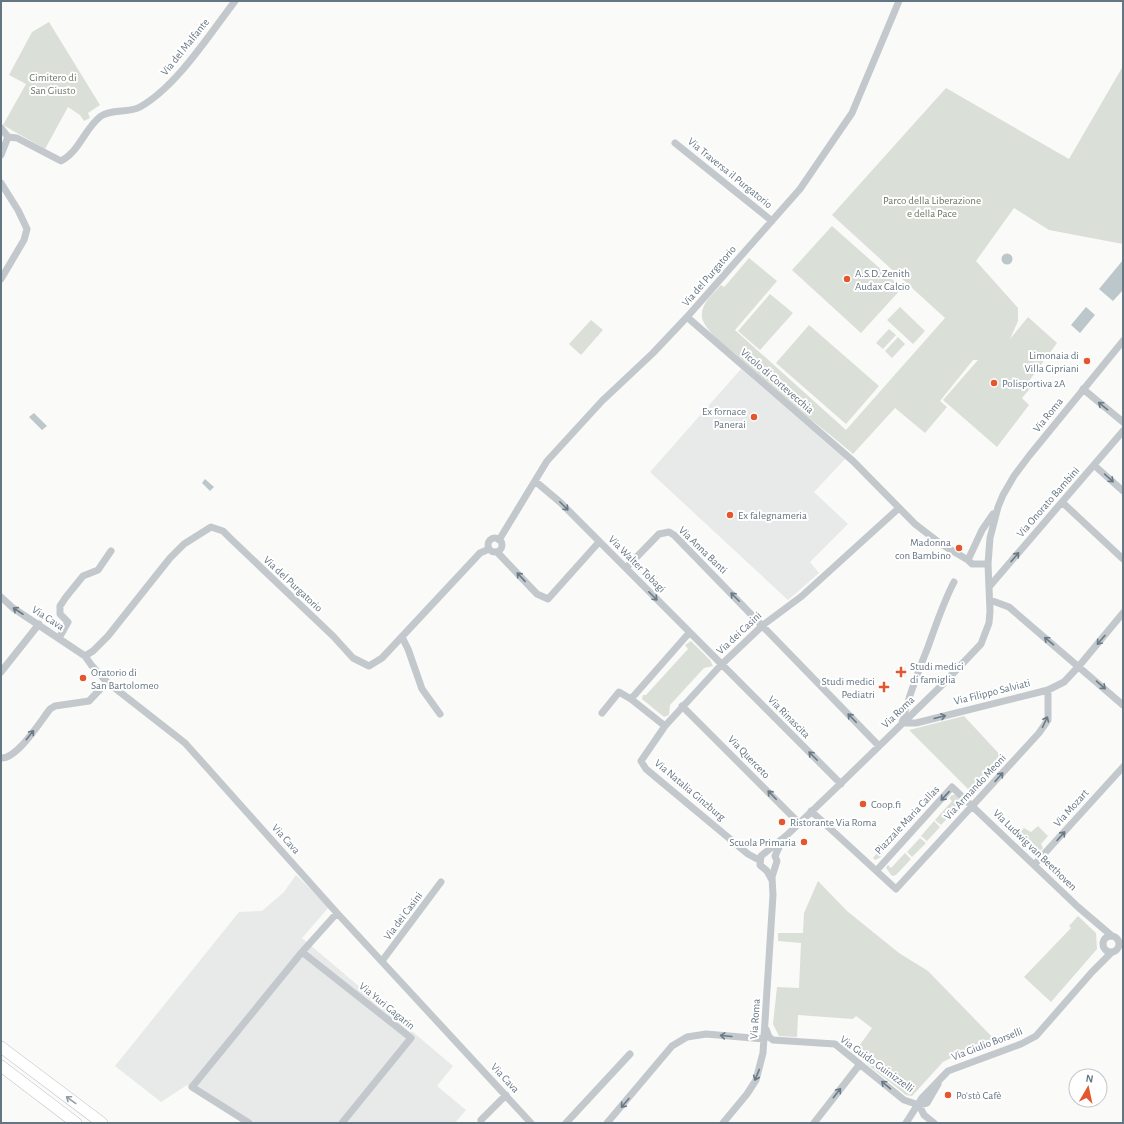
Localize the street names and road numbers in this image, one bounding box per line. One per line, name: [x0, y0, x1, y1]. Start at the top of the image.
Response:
street label: Via del Malfante: [159, 16, 211, 78]
street label: Via Traversa il Purgatorio: [686, 136, 774, 210]
street label: Via del Purgatorio: [680, 244, 738, 308]
street label: Vicolo di Cortevecchia: [738, 346, 816, 416]
street label: Via Roma: [1031, 396, 1065, 434]
street label: Via Onorato Bambini: [1015, 465, 1081, 539]
street label: Via Anna Banti: [677, 524, 729, 576]
street label: Via Walter Tobagi: [606, 533, 668, 595]
street label: Via del Purgatorio: [261, 554, 325, 614]
street label: Via Cava: [30, 604, 66, 632]
street label: Via dei Casini: [714, 610, 764, 656]
street label: Via Filippo Salviati: [953, 677, 1031, 707]
street label: Via Rinascita: [766, 694, 812, 740]
street label: Via Roma: [880, 694, 916, 730]
street label: Via Querceto: [726, 733, 772, 781]
street label: Via Armando Meoni: [942, 752, 1008, 822]
street label: Via Natalia Ginzburg: [653, 757, 728, 823]
street label: Piazzale Maria Callas: [873, 784, 941, 856]
street label: Via Mozart: [1052, 787, 1091, 829]
street label: Via Ludwig van Beethoven: [991, 807, 1079, 893]
street label: Via Cava: [270, 822, 302, 856]
street label: Via dei Casini: [381, 890, 425, 942]
street label: Via Yuri Gagarin: [357, 980, 417, 1032]
street label: Via Roma: [748, 998, 762, 1040]
street label: Via Giulio Borselli: [950, 1025, 1024, 1063]
street label: Via Guido Guinizzelli: [838, 1034, 916, 1094]
street label: Via Cava: [489, 1061, 521, 1095]

